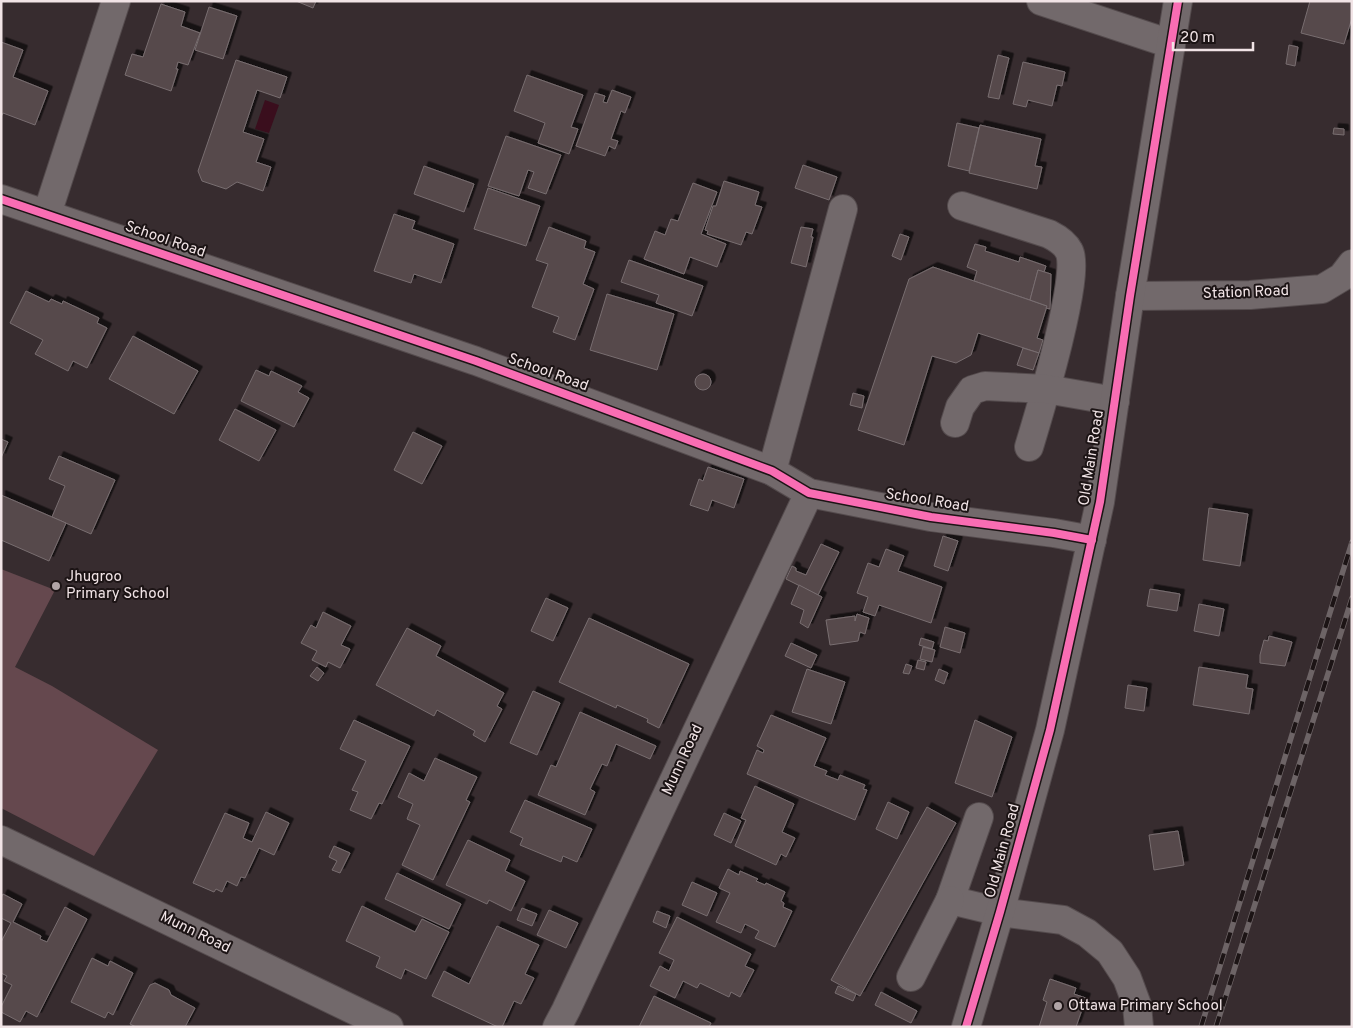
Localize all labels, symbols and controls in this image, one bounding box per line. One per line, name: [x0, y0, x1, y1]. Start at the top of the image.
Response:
scale bar: [1173, 20, 1253, 52]
text: 20 m: [1180, 29, 1215, 48]
street label: School Road: [122, 217, 208, 263]
street label: Station Road: [1203, 282, 1289, 304]
street label: School Road: [505, 350, 591, 396]
street label: Old Main Road: [1075, 409, 1109, 507]
street label: School Road: [884, 485, 970, 517]
place label: Jhugroo Primary School: [66, 568, 169, 604]
marker: Jhugroo Primary School: [50, 580, 62, 592]
street label: Munn Road: [658, 722, 708, 798]
street label: Old Main Road: [981, 802, 1025, 900]
street label: Munn Road: [157, 908, 233, 958]
place label: Ottawa Primary School: [1068, 997, 1223, 1016]
marker: Ottawa Primary School: [1052, 1000, 1064, 1012]

